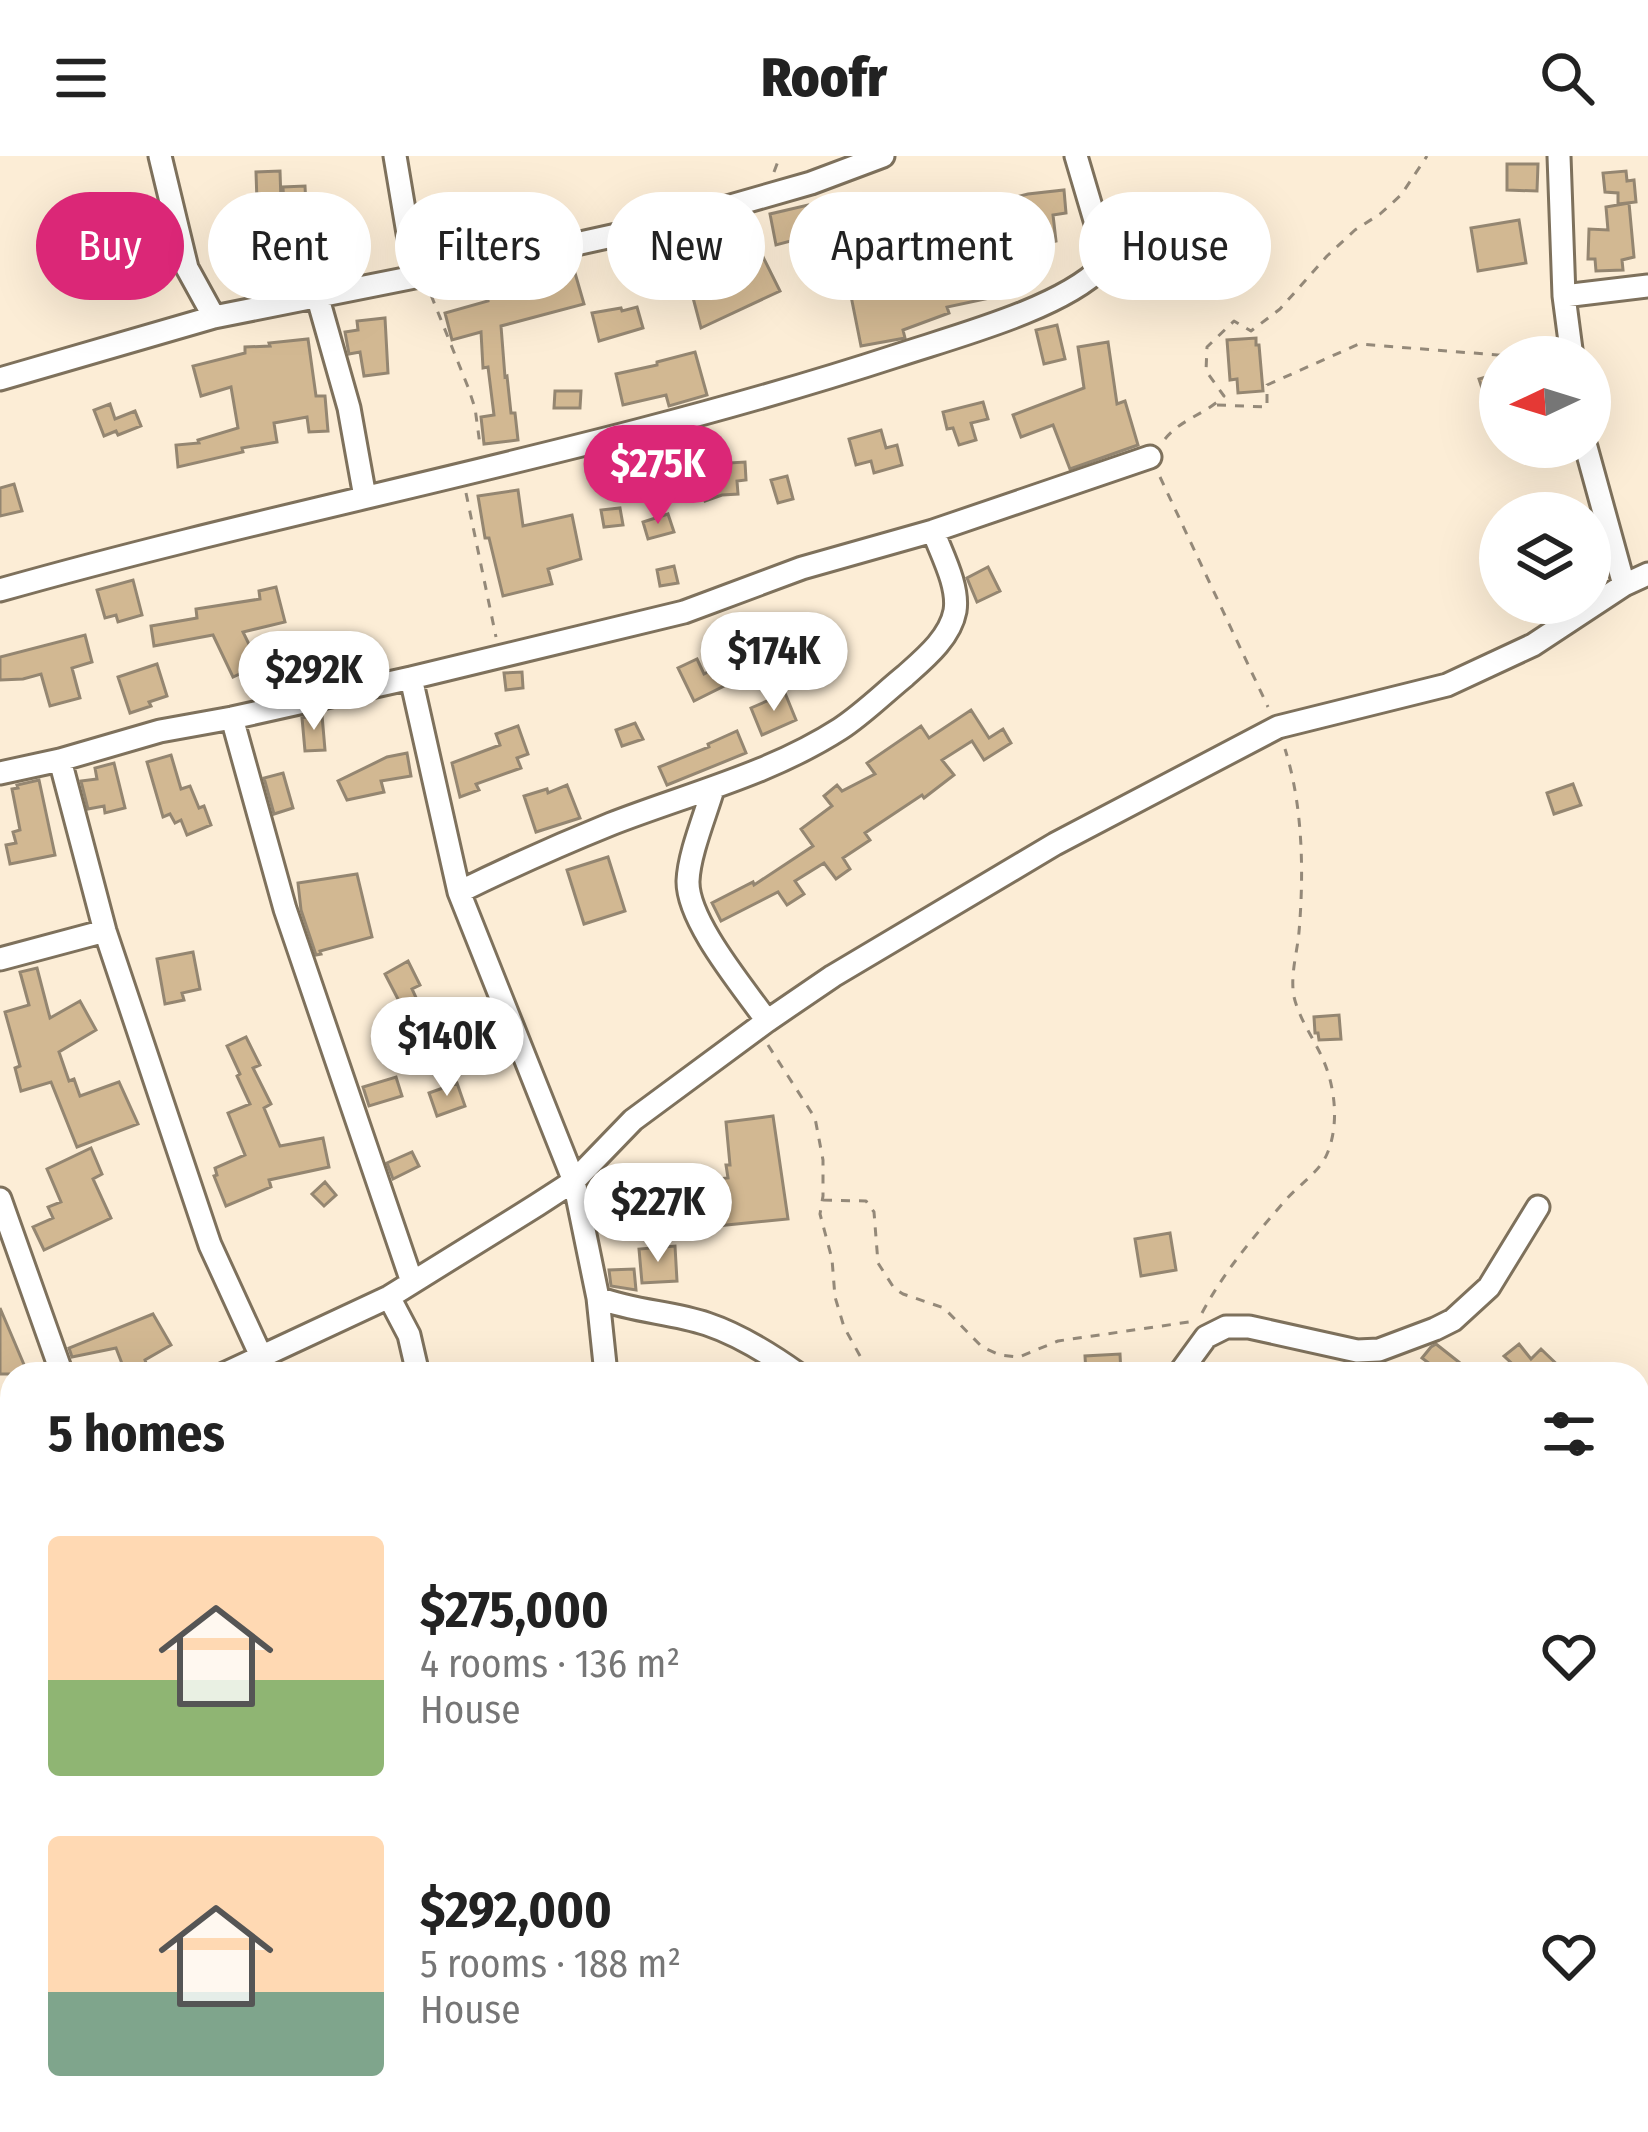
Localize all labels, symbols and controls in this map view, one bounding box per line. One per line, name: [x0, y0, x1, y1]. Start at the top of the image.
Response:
icon: menu: [48, 45, 114, 111]
icon: search: [1534, 45, 1600, 111]
text: Roofr: [761, 46, 887, 110]
chip: Buy: [36, 192, 184, 300]
chip: Rent: [208, 192, 371, 300]
chip: Filters: [395, 192, 583, 300]
chip: New: [607, 192, 765, 300]
chip: Apartment: [789, 192, 1055, 300]
chip: House: [1079, 192, 1271, 300]
north arrow: [1479, 336, 1611, 468]
map controls: [1479, 336, 1611, 624]
pin: $275K: [574, 425, 742, 527]
text: $275K: [611, 441, 705, 487]
button: layers: [1479, 492, 1611, 624]
pin: $174K: [690, 612, 858, 714]
text: $174K: [728, 628, 820, 674]
pin: $292K: [230, 631, 398, 733]
text: $292K: [265, 647, 363, 693]
pin: $140K: [363, 997, 531, 1099]
text: $140K: [398, 1013, 496, 1059]
pin: $227K: [574, 1163, 742, 1265]
text: $227K: [611, 1179, 705, 1225]
icon: filters: [1536, 1401, 1602, 1467]
text: 5 homes: [48, 1403, 225, 1465]
text: $275,000: [420, 1579, 609, 1641]
icon: home: [144, 1584, 288, 1728]
icon: heart: [1536, 1623, 1602, 1689]
text: 4 rooms · 136 m²: [420, 1641, 680, 1687]
text: House: [420, 1687, 520, 1733]
text: $292,000: [420, 1879, 612, 1941]
icon: home: [144, 1884, 288, 2028]
icon: heart: [1536, 1923, 1602, 1989]
text: 5 rooms · 188 m²: [420, 1941, 681, 1987]
text: House: [420, 1987, 520, 2033]

